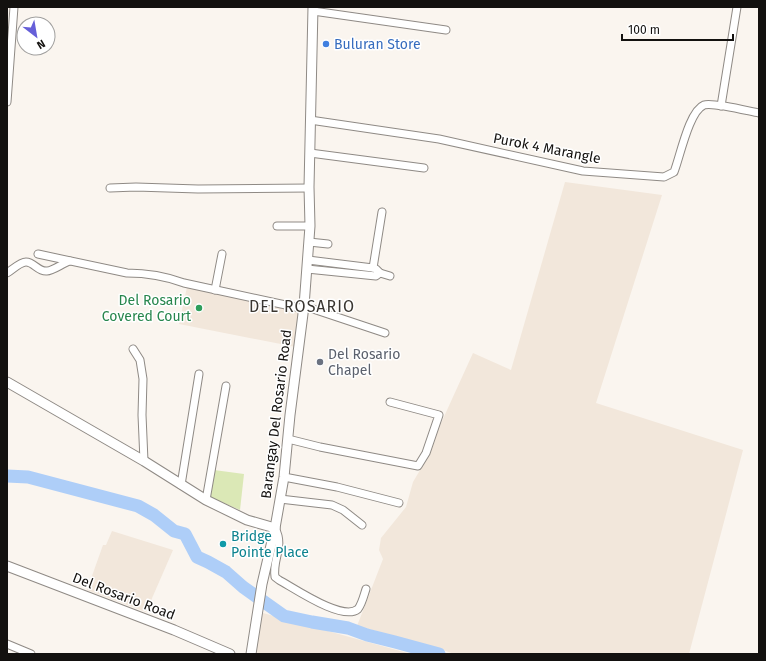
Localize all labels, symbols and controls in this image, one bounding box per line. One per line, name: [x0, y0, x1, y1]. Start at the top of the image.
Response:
north arrow: [16, 16, 56, 56]
scale bar: [622, 16, 733, 42]
text: 100 m: [628, 23, 660, 37]
place label: Buluran Store: [334, 36, 421, 53]
text: N: [34, 37, 47, 52]
marker: Buluran Store: [321, 39, 331, 49]
street label: Purok 4 Marangle: [492, 130, 602, 167]
place label: Del Rosario Covered Court: [102, 292, 192, 325]
district label: DEL ROSARIO: [249, 297, 355, 316]
marker: Del Rosario Covered Court: [194, 303, 204, 313]
street label: Barangay Del Rosario Road: [258, 329, 295, 500]
place label: Del Rosario Chapel: [328, 346, 400, 379]
marker: Del Rosario Chapel: [315, 357, 325, 367]
place label: Bridge Pointe Place: [231, 528, 309, 561]
marker: Bridge Pointe Place: [218, 539, 228, 549]
street label: Del Rosario Road: [70, 569, 177, 624]

